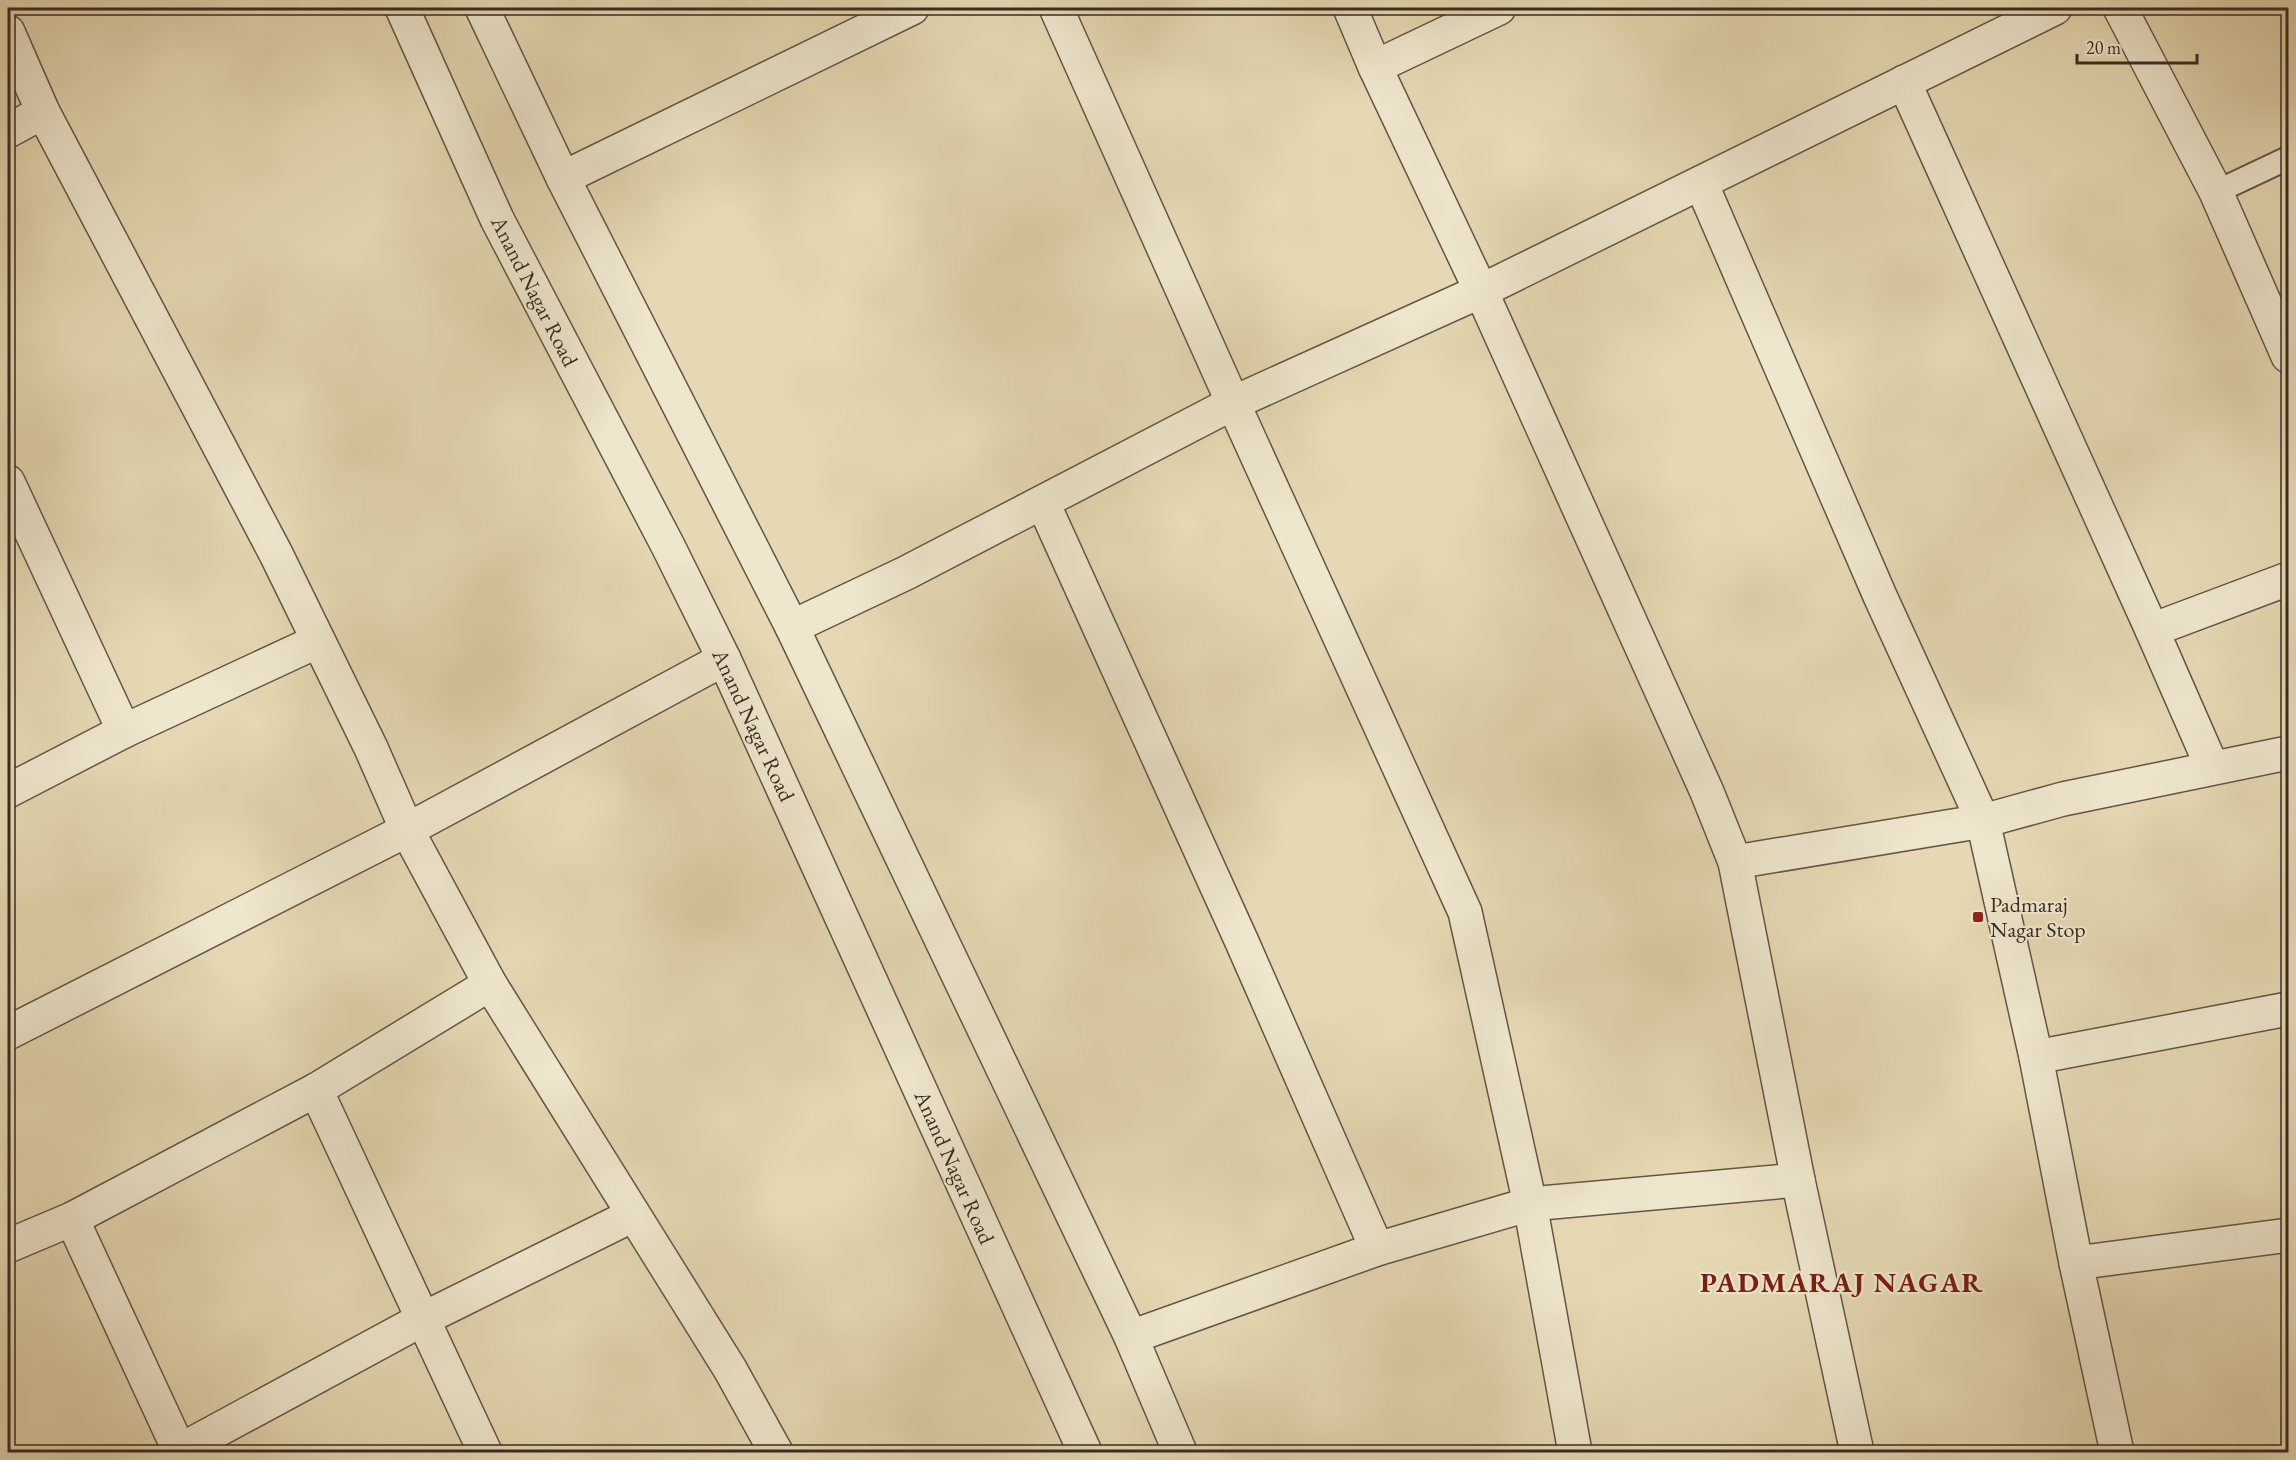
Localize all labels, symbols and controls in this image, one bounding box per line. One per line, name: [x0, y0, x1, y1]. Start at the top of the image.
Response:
scale bar: [2077, 27, 2197, 65]
text: 20 m: [2086, 36, 2121, 59]
street label: Anand Nagar Road: [484, 210, 585, 372]
street label: Anand Nagar Road: [705, 643, 802, 807]
place label: Padmaraj Nagar Stop: [1990, 890, 2086, 944]
marker: Padmaraj Nagar Stop: [1971, 910, 1985, 924]
street label: Anand Nagar Road: [907, 1085, 1002, 1249]
district label: PADMARAJ NAGAR: [1700, 1264, 1984, 1300]

